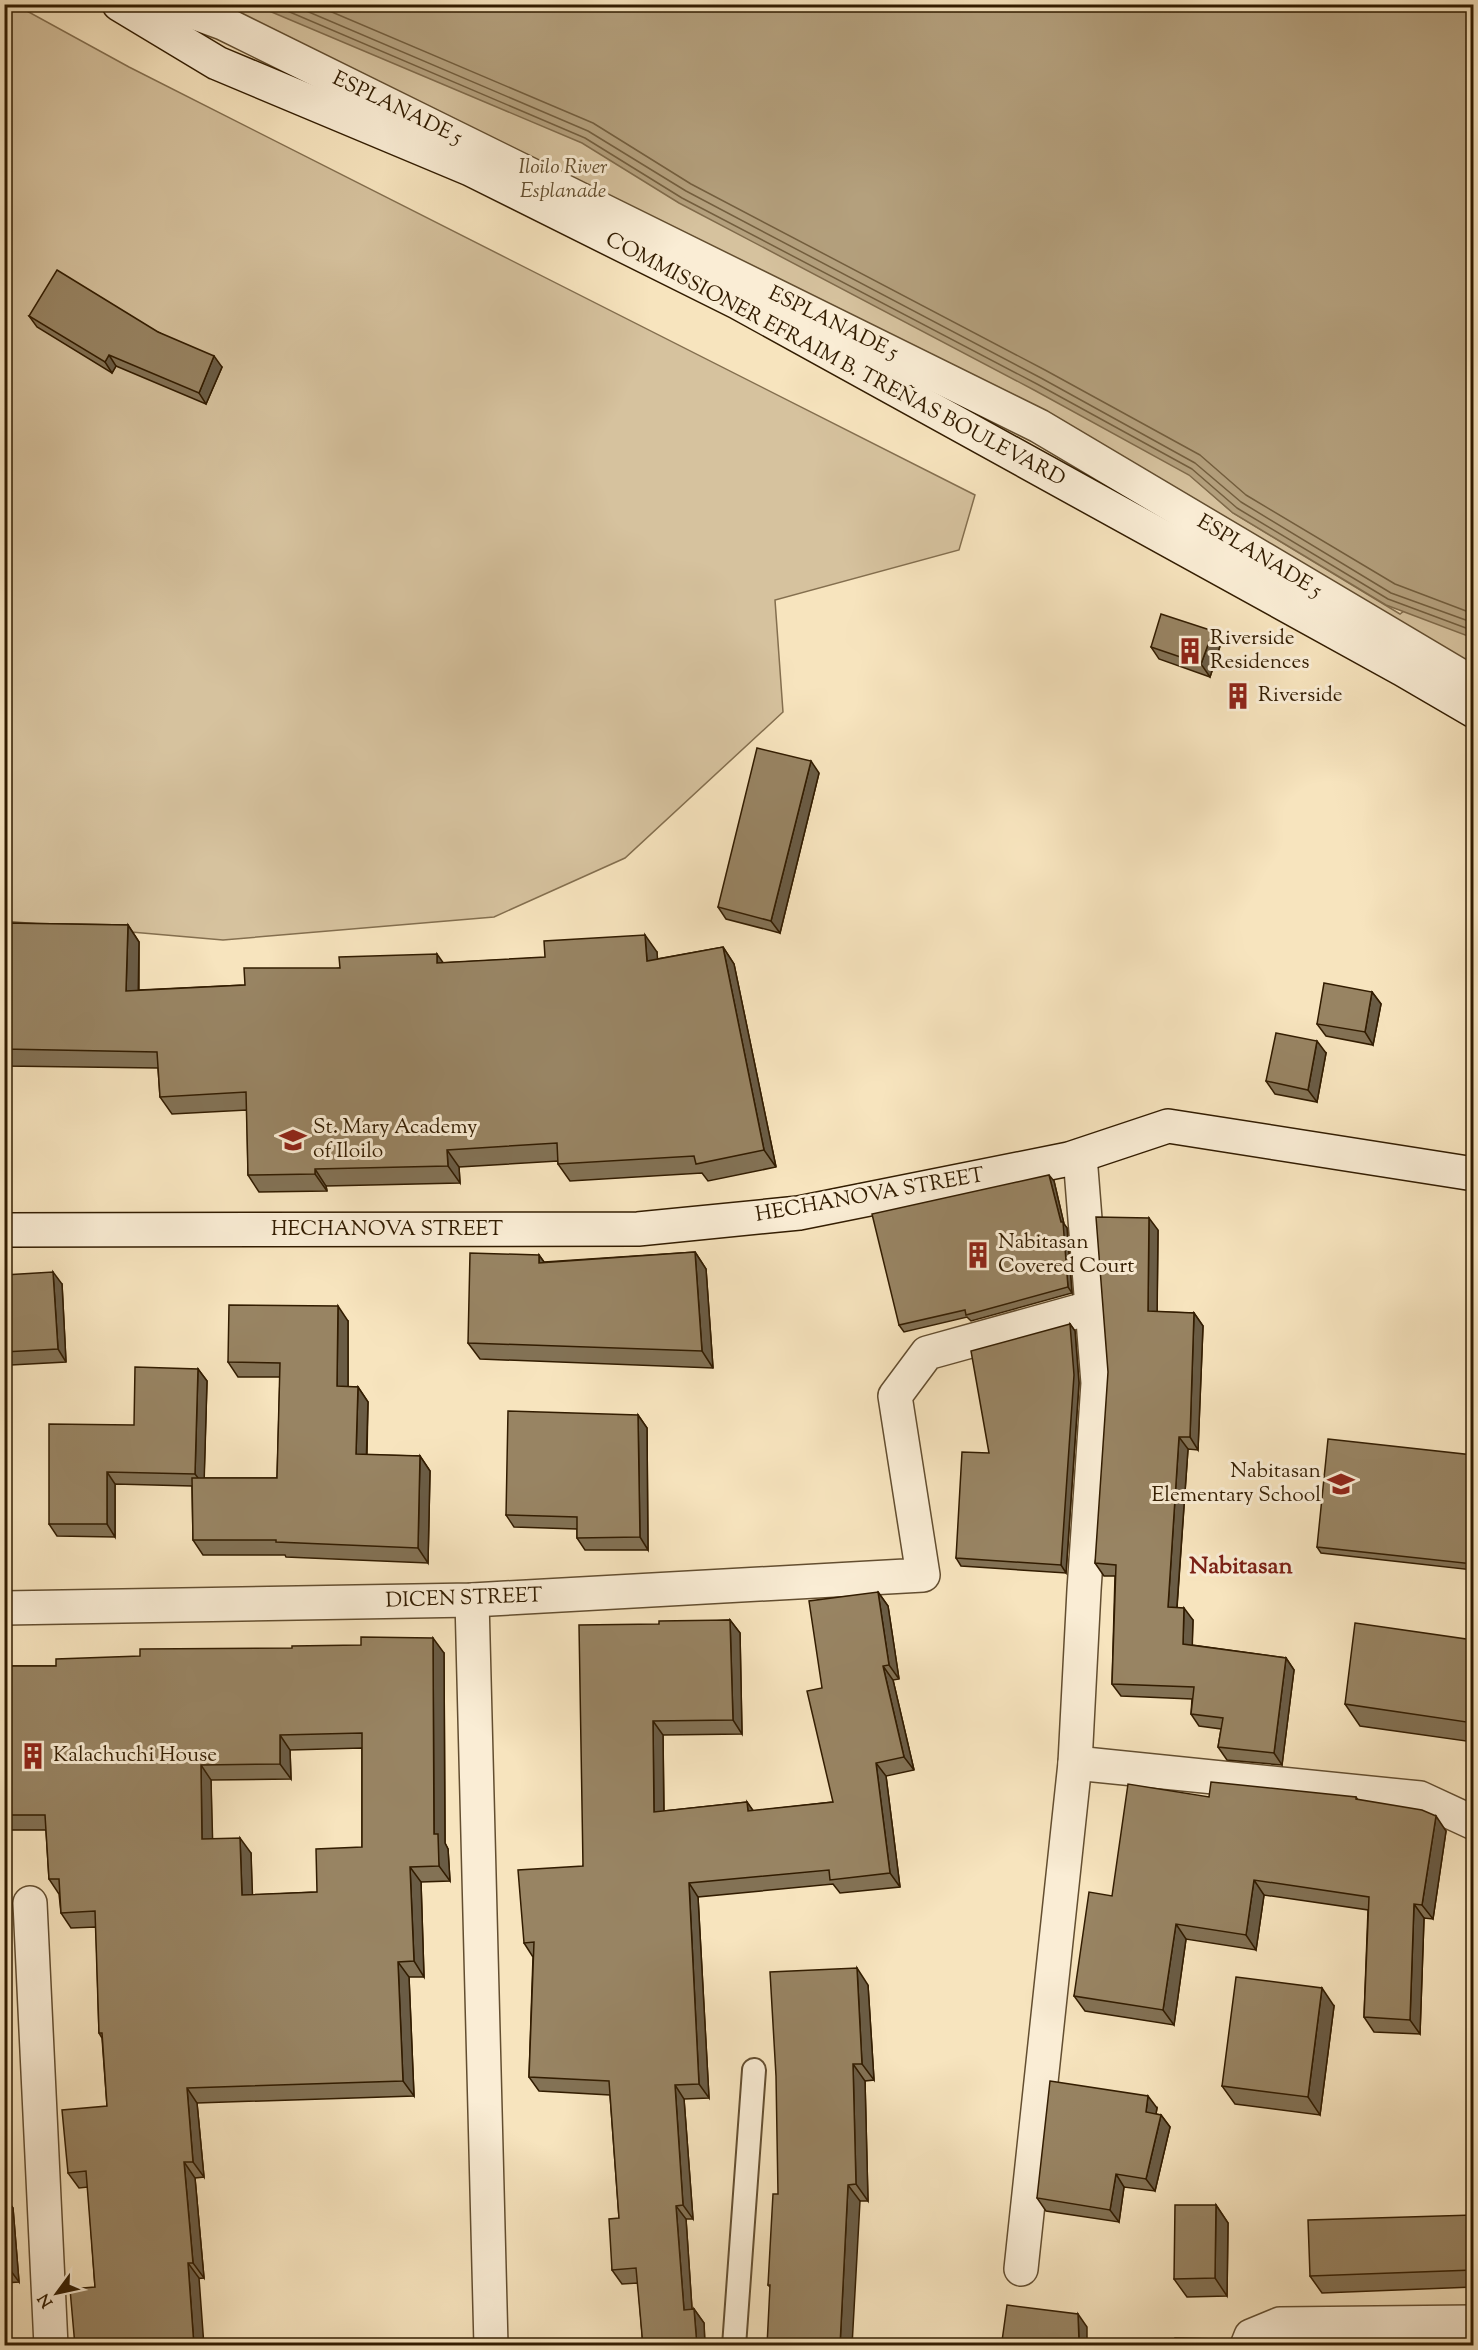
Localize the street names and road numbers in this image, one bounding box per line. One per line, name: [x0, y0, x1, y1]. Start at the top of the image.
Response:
street label: ESPLANADE 5: [327, 65, 467, 153]
street label: COMMISSIONER EFRAIM B. TREÑAS BOULEVARD: [600, 225, 1070, 495]
street label: ESPLANADE 5: [763, 280, 903, 368]
street label: ESPLANADE 5: [1191, 508, 1327, 606]
street label: HECHANOVA STREET: [753, 1161, 987, 1231]
street label: HECHANOVA STREET: [271, 1215, 503, 1245]
street label: DICEN STREET: [385, 1581, 543, 1617]

